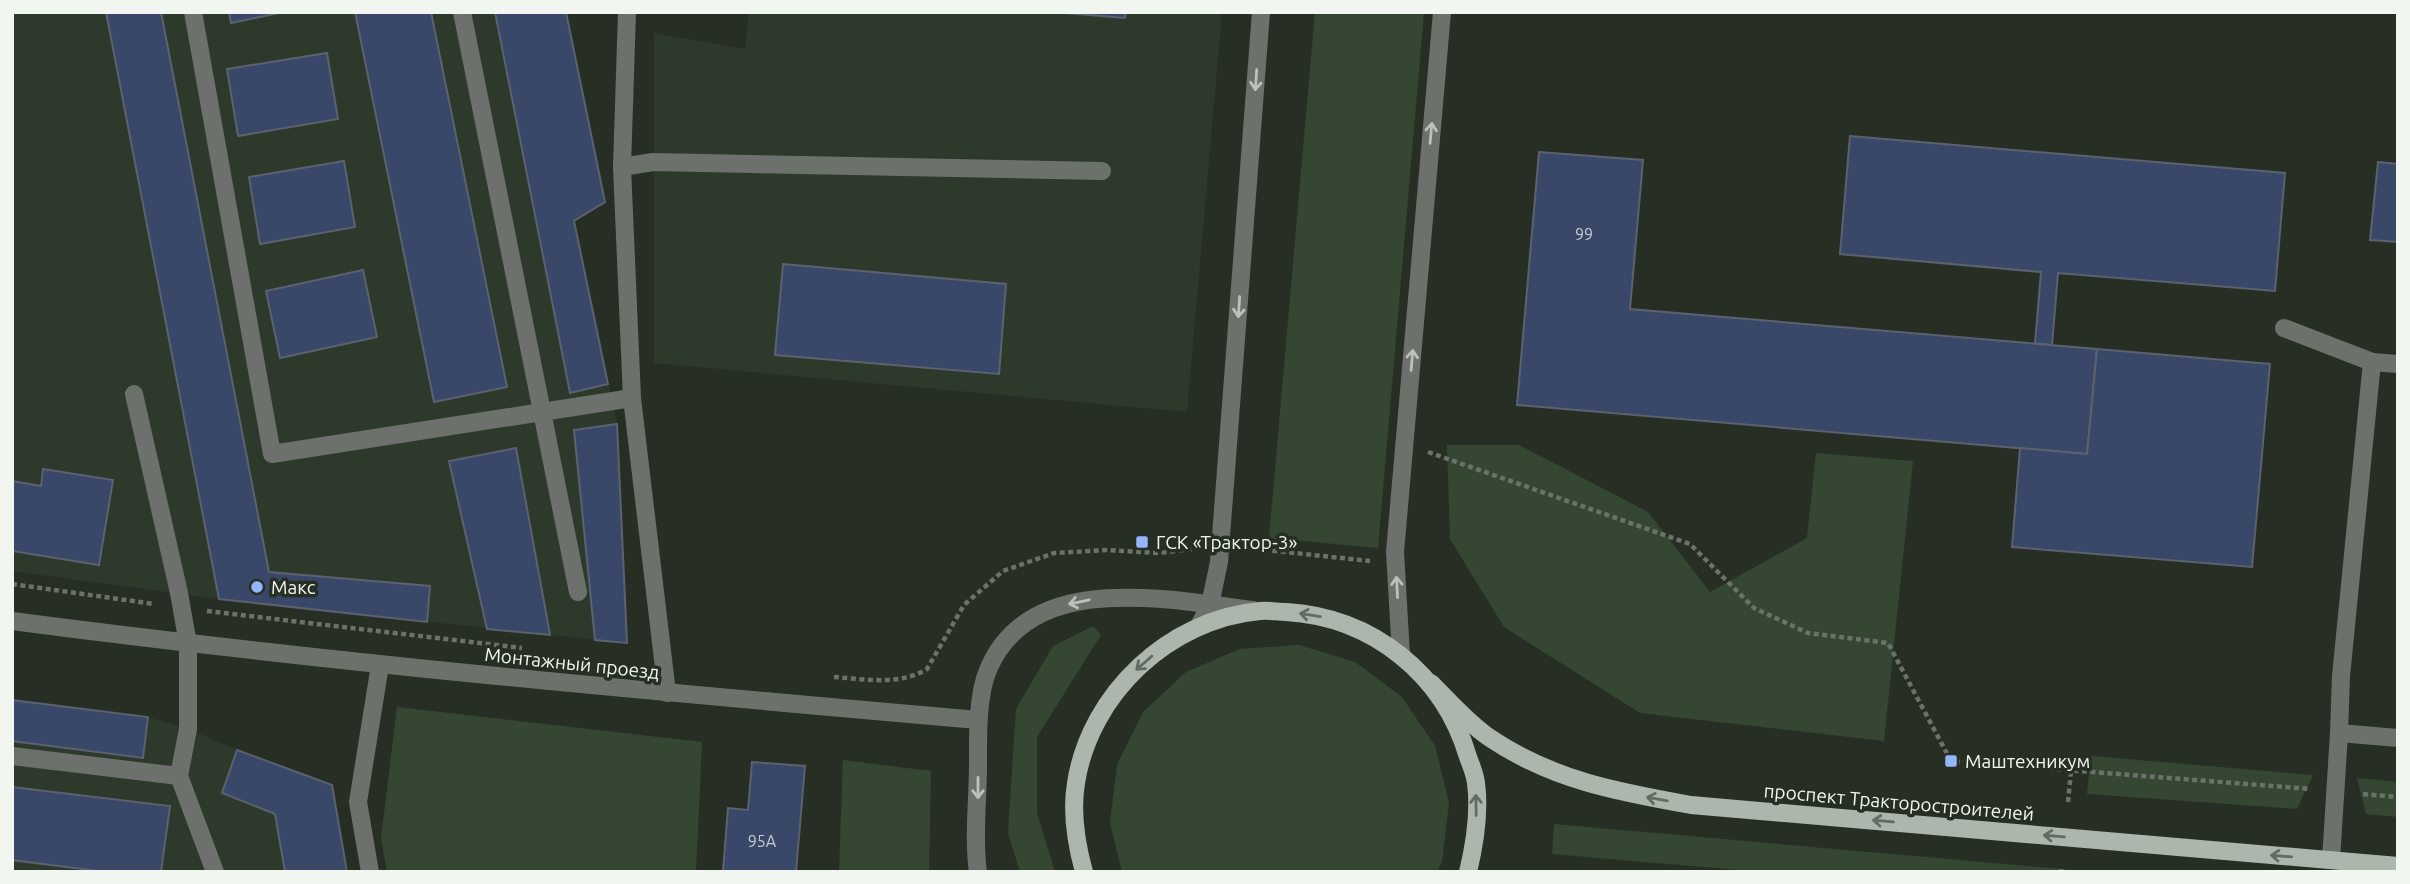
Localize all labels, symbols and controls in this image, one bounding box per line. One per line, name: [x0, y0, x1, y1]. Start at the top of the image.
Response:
one-way arrow: [1249, 69, 1262, 91]
one-way arrow: [1425, 123, 1438, 145]
house number: 99: [1575, 225, 1593, 243]
one-way arrow: [1232, 295, 1245, 318]
one-way arrow: [1406, 349, 1419, 372]
place label: ГСК «Трактор-3»: [1156, 531, 1297, 553]
marker: ГСК «Трактор-3»: [1134, 534, 1150, 550]
place label: Макс: [271, 576, 316, 598]
one-way arrow: [1390, 576, 1403, 598]
marker: Макс: [249, 579, 265, 595]
one-way arrow: [1068, 596, 1091, 609]
one-way arrow: [1299, 608, 1322, 621]
street label: Монтажный проезд: [483, 643, 661, 683]
one-way arrow: [1136, 655, 1154, 671]
place label: Маштехникум: [1965, 750, 2090, 772]
marker: Маштехникум: [1943, 753, 1959, 769]
one-way arrow: [971, 776, 985, 799]
street label: проспект Тракторостроителей: [1763, 779, 2035, 825]
one-way arrow: [1646, 791, 1669, 805]
one-way arrow: [1469, 793, 1483, 816]
one-way arrow: [1872, 814, 1895, 827]
one-way arrow: [2043, 830, 2066, 843]
house number: 95А: [748, 832, 777, 850]
one-way arrow: [2270, 849, 2293, 862]

